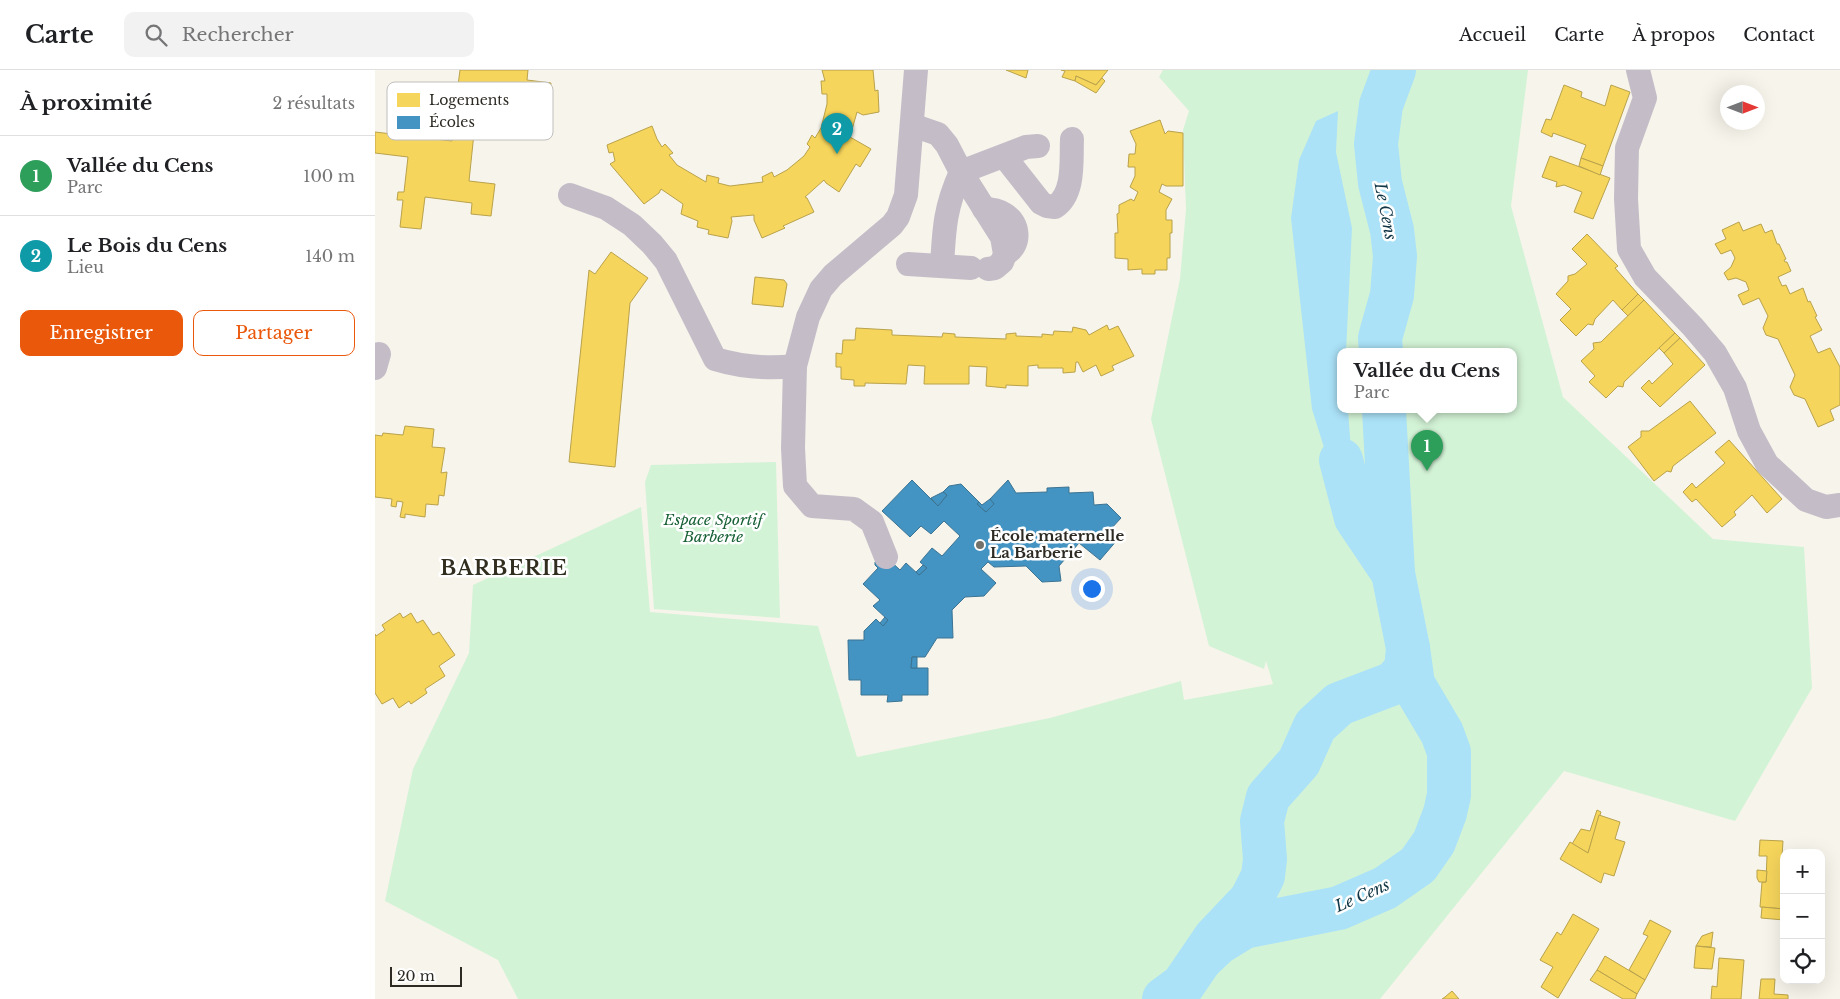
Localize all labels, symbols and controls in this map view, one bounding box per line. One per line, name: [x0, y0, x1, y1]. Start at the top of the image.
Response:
search box: [124, 12, 474, 57]
text: Carte: [25, 20, 94, 49]
icon: search: [142, 21, 170, 49]
text: Rechercher: [182, 23, 294, 46]
text: Accueil: [1459, 24, 1526, 46]
text: Carte: [1554, 24, 1604, 46]
text: À propos: [1632, 24, 1715, 46]
text: Contact: [1743, 24, 1815, 46]
legend: [387, 82, 553, 140]
north arrow: [1720, 85, 1765, 130]
text: À proximité: [20, 90, 152, 116]
text: Logements: [429, 91, 509, 109]
text: 2 résultats: [273, 93, 355, 113]
text: Écoles: [429, 113, 475, 131]
pin: 2: [821, 113, 853, 154]
text: Vallée du Cens: [67, 154, 213, 177]
text: 1: [33, 166, 39, 186]
text: 100 m: [303, 166, 355, 186]
text: Parc: [67, 177, 103, 197]
water label: Le Cens: [1370, 180, 1401, 241]
text: Le Bois du Cens: [67, 234, 227, 257]
text: 2: [31, 246, 41, 266]
text: 140 m: [305, 246, 355, 266]
text: Lieu: [67, 257, 104, 277]
button: Enregistrer: [20, 310, 183, 356]
button: Partager: [193, 310, 355, 356]
popup: [1337, 348, 1517, 413]
text: Vallée du Cens: [1354, 359, 1500, 382]
text: Parc: [1354, 382, 1390, 402]
pin: 1: [1411, 430, 1443, 471]
park label: Espace Sportif Barberie: [663, 510, 766, 546]
place label: École maternelle La Barberie: [990, 526, 1124, 562]
marker: École maternelle La Barberie: [974, 539, 986, 551]
district label: BARBERIE: [440, 556, 568, 580]
your location: [1079, 576, 1105, 602]
map controls: [1780, 849, 1825, 984]
button: +: [1780, 849, 1825, 894]
water label: Le Cens: [1331, 874, 1393, 916]
button: −: [1780, 894, 1825, 939]
button: locate: [1780, 939, 1825, 984]
scale bar: [390, 964, 463, 987]
text: 20 m: [397, 967, 435, 985]

